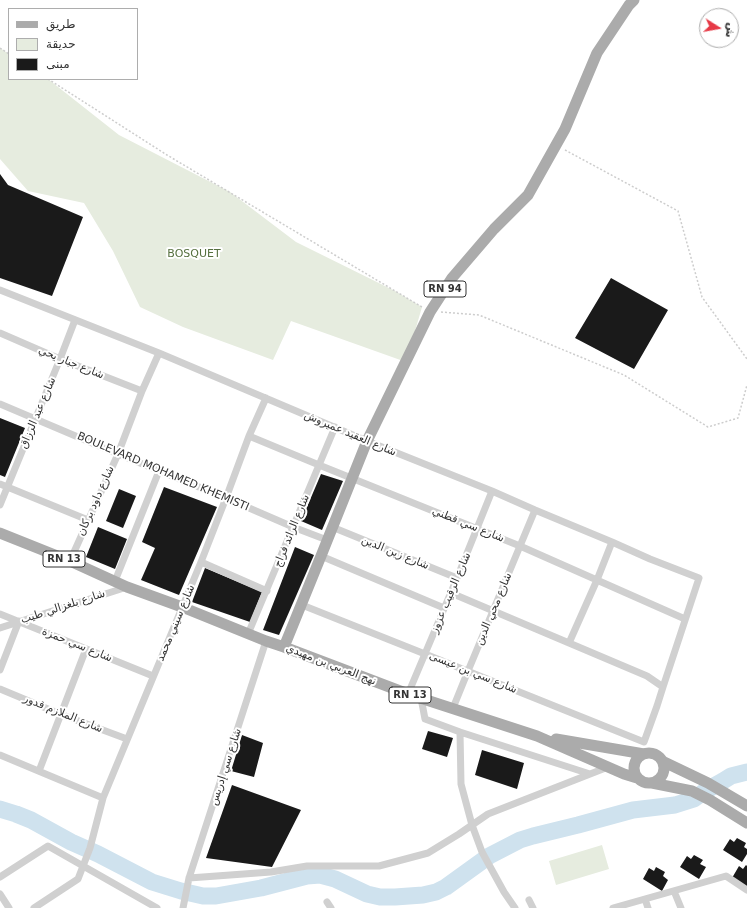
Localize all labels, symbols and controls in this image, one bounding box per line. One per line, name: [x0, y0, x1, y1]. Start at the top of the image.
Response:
legend: [8, 8, 138, 80]
north arrow: [699, 8, 739, 48]
text: طريق: [46, 17, 76, 31]
text: ش: [722, 21, 738, 39]
text: حديقة: [46, 37, 76, 51]
text: مبنى: [46, 57, 70, 71]
park label: BOSQUET: [167, 247, 221, 261]
road number: RN 94: [424, 281, 466, 297]
street label: شارع جبار يحي: [36, 344, 106, 382]
street label: شارع عبد الرزاق: [17, 375, 59, 451]
street label: شارع العقيد عميروش: [302, 409, 398, 459]
street label: BOULEVARD MOHAMED KHEMISTI: [75, 430, 251, 514]
street label: شارع داود بركان: [75, 464, 117, 538]
street label: شارع الرائد فراج: [271, 493, 313, 569]
street label: شارع سي قطني: [430, 505, 506, 545]
street label: شارع زين الدين: [359, 533, 431, 573]
road number: RN 13: [43, 551, 85, 567]
street label: شارع الرقيب عزوز: [428, 551, 474, 635]
street label: شارع محي الدين: [473, 571, 515, 647]
street label: شارع سيني محمد: [154, 583, 198, 663]
street label: شارع بلغزالي طيب: [19, 587, 107, 627]
street label: شارع سي حمزة: [40, 625, 114, 665]
street label: نهج العربي بن مهيدي: [284, 642, 378, 688]
street label: شارع سي بن عيسى: [427, 649, 519, 697]
road number: RN 13: [389, 687, 431, 703]
street label: شارع الملازم قدور: [21, 692, 105, 736]
street label: شارع سي إدريس: [207, 727, 245, 807]

